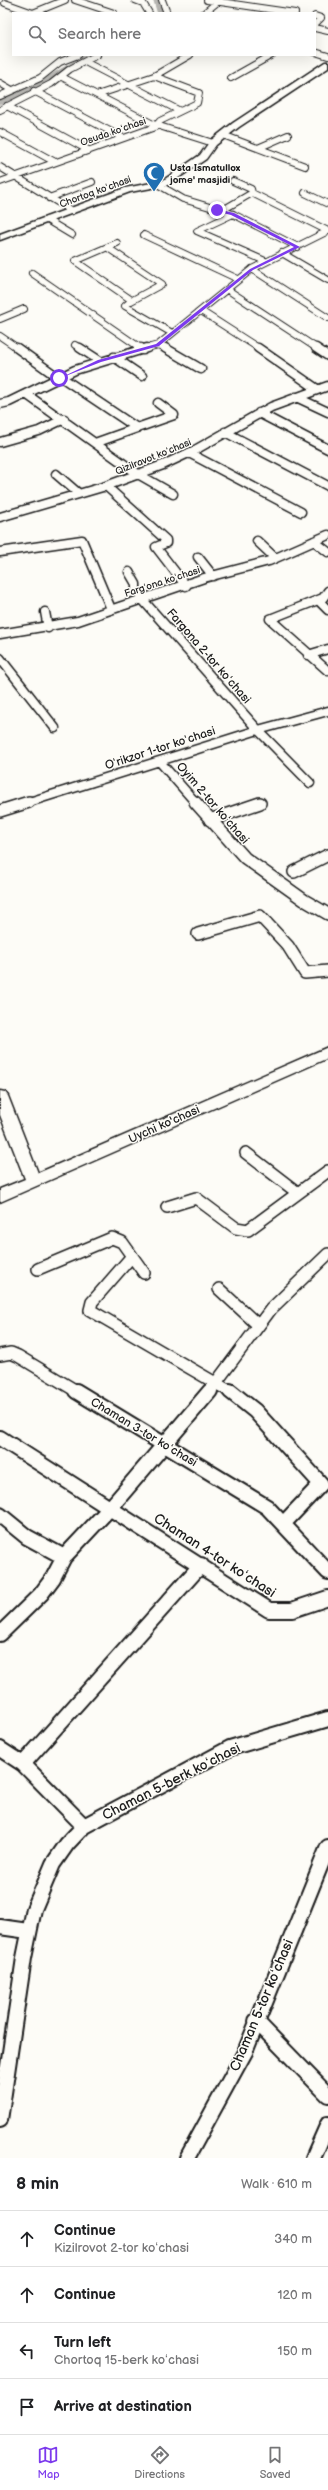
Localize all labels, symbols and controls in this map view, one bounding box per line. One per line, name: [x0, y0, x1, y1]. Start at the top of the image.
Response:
search box: [12, 12, 316, 56]
icon: search: [26, 23, 48, 45]
text: Search here: [58, 25, 141, 44]
street label: Osuda koʻchasi: [79, 115, 148, 149]
mosque icon: Usta Ismatullox jome' masjidi: [141, 160, 167, 193]
place label: Usta Ismatullox jome' masjidi: [169, 162, 241, 186]
street label: Chortoq koʻchasi: [58, 173, 133, 210]
route end: [208, 201, 226, 219]
route start: [50, 369, 68, 387]
street label: Qizilravot koʻchasi: [114, 436, 193, 478]
street label: Fargʻona koʻchasi: [123, 564, 202, 600]
street label: Fargona 2-tor koʻchasi: [163, 606, 254, 707]
street label: Oʻrikzor 1-tor koʻchasi: [103, 723, 217, 773]
street label: Oyim 2-tor koʻchasi: [173, 759, 252, 847]
street label: Uychi ko'chasi: [126, 1102, 202, 1147]
street label: Chaman 3-tor koʻchasi: [88, 1395, 200, 1470]
street label: Chaman 4-tor koʻchasi: [150, 1510, 279, 1601]
street label: Chaman 5-berk koʻchasi: [99, 1739, 243, 1824]
street label: Chaman 5-tor koʻchasi: [226, 1937, 297, 2074]
text: 8 min: [16, 2174, 59, 2194]
text: Walk · 610 m: [241, 2176, 312, 2192]
text: Continue: [54, 2221, 116, 2240]
icon: ahead: [16, 2228, 38, 2250]
text: 340 m: [274, 2231, 312, 2247]
text: Kizilrovot 2-tor koʻchasi: [54, 2240, 189, 2256]
icon: ahead: [16, 2284, 38, 2306]
text: Continue: [54, 2285, 116, 2304]
text: 120 m: [277, 2287, 312, 2303]
text: Turn left: [54, 2333, 111, 2352]
icon: left: [16, 2340, 38, 2362]
text: 150 m: [278, 2343, 312, 2359]
text: Chortoq 15-berk koʻchasi: [54, 2352, 199, 2368]
icon: arrive: [16, 2396, 38, 2418]
text: Arrive at destination: [54, 2397, 192, 2416]
tab: Map: [37, 2444, 60, 2481]
tab: Directions: [134, 2444, 185, 2481]
tab: Saved: [260, 2444, 291, 2481]

